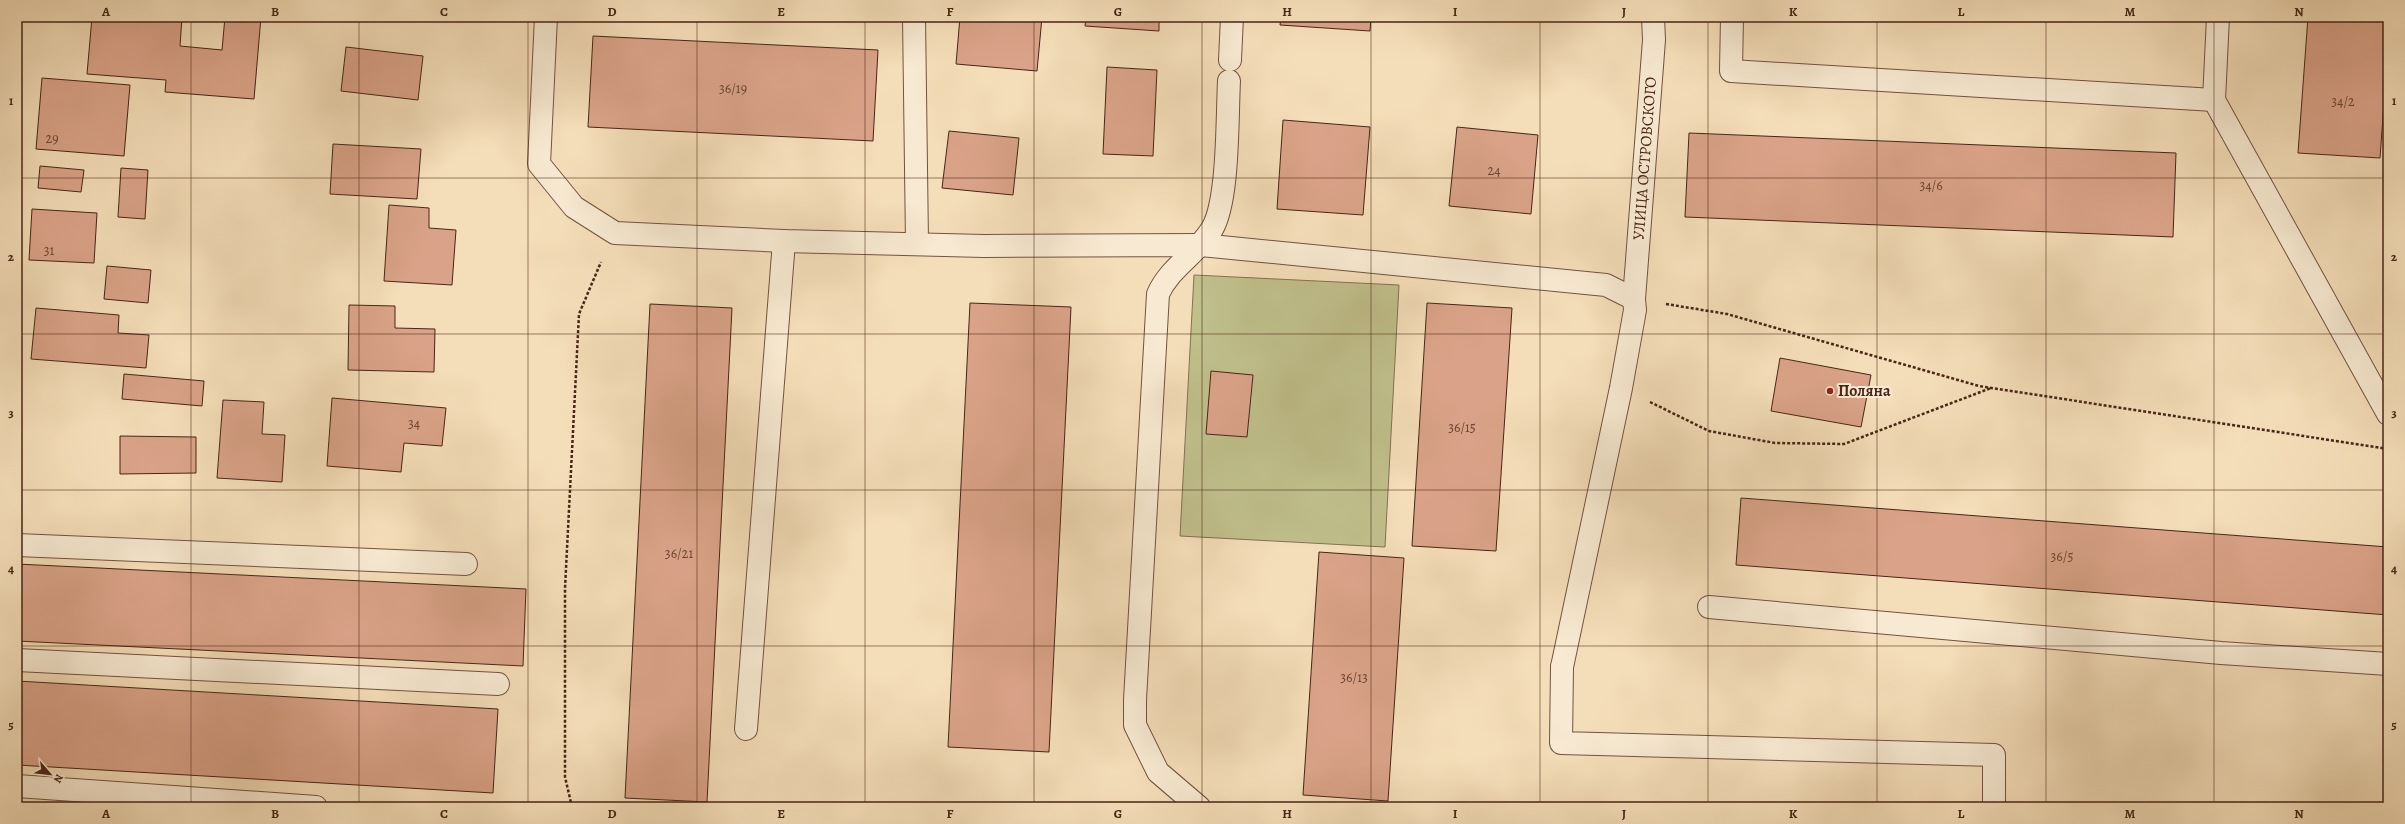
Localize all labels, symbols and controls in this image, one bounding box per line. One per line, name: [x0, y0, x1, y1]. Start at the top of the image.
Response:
text: A: [101, 3, 111, 20]
text: B: [271, 3, 279, 20]
text: C: [440, 3, 448, 20]
text: D: [607, 3, 617, 20]
text: E: [777, 3, 785, 20]
text: F: [947, 3, 954, 20]
text: G: [1114, 3, 1122, 20]
text: H: [1282, 3, 1292, 20]
text: I: [1453, 3, 1458, 20]
text: J: [1622, 3, 1626, 20]
text: K: [1789, 3, 1798, 20]
text: L: [1958, 3, 1965, 20]
text: M: [2125, 3, 2136, 20]
text: N: [2294, 3, 2304, 20]
street label: УЛИЦА ОСТРОВСКОГО: [1628, 76, 1662, 241]
house number: 36/19: [719, 79, 747, 98]
text: 1: [9, 92, 14, 109]
house number: 34/2: [2331, 92, 2355, 111]
text: 1: [2392, 92, 2397, 109]
house number: 29: [45, 129, 59, 148]
house number: 24: [1488, 161, 1501, 180]
house number: 34/6: [1919, 176, 1943, 195]
house number: 31: [44, 241, 55, 260]
text: 2: [8, 248, 15, 265]
text: 2: [2391, 248, 2398, 265]
place label: Поляна: [1838, 380, 1891, 402]
marker: Поляна: [1825, 386, 1835, 396]
text: 3: [8, 404, 14, 421]
text: 3: [2391, 404, 2397, 421]
house number: 34: [408, 414, 420, 433]
house number: 36/15: [1448, 418, 1476, 437]
house number: 36/21: [665, 544, 693, 563]
house number: 36/5: [2051, 547, 2073, 566]
text: 4: [8, 560, 14, 577]
text: 4: [2391, 560, 2397, 577]
house number: 36/13: [1340, 668, 1368, 687]
text: 5: [8, 716, 14, 733]
text: 5: [2391, 716, 2397, 733]
north arrow: [30, 754, 70, 794]
text: N: [50, 771, 67, 786]
text: A: [101, 805, 111, 822]
text: B: [271, 805, 279, 822]
text: C: [440, 805, 448, 822]
text: D: [607, 805, 617, 822]
text: E: [777, 805, 785, 822]
text: F: [947, 805, 954, 822]
text: G: [1114, 805, 1122, 822]
text: H: [1282, 805, 1292, 822]
text: I: [1453, 805, 1458, 822]
text: J: [1622, 805, 1626, 822]
text: K: [1789, 805, 1798, 822]
text: L: [1958, 805, 1965, 822]
text: M: [2125, 805, 2136, 822]
text: N: [2294, 805, 2304, 822]

